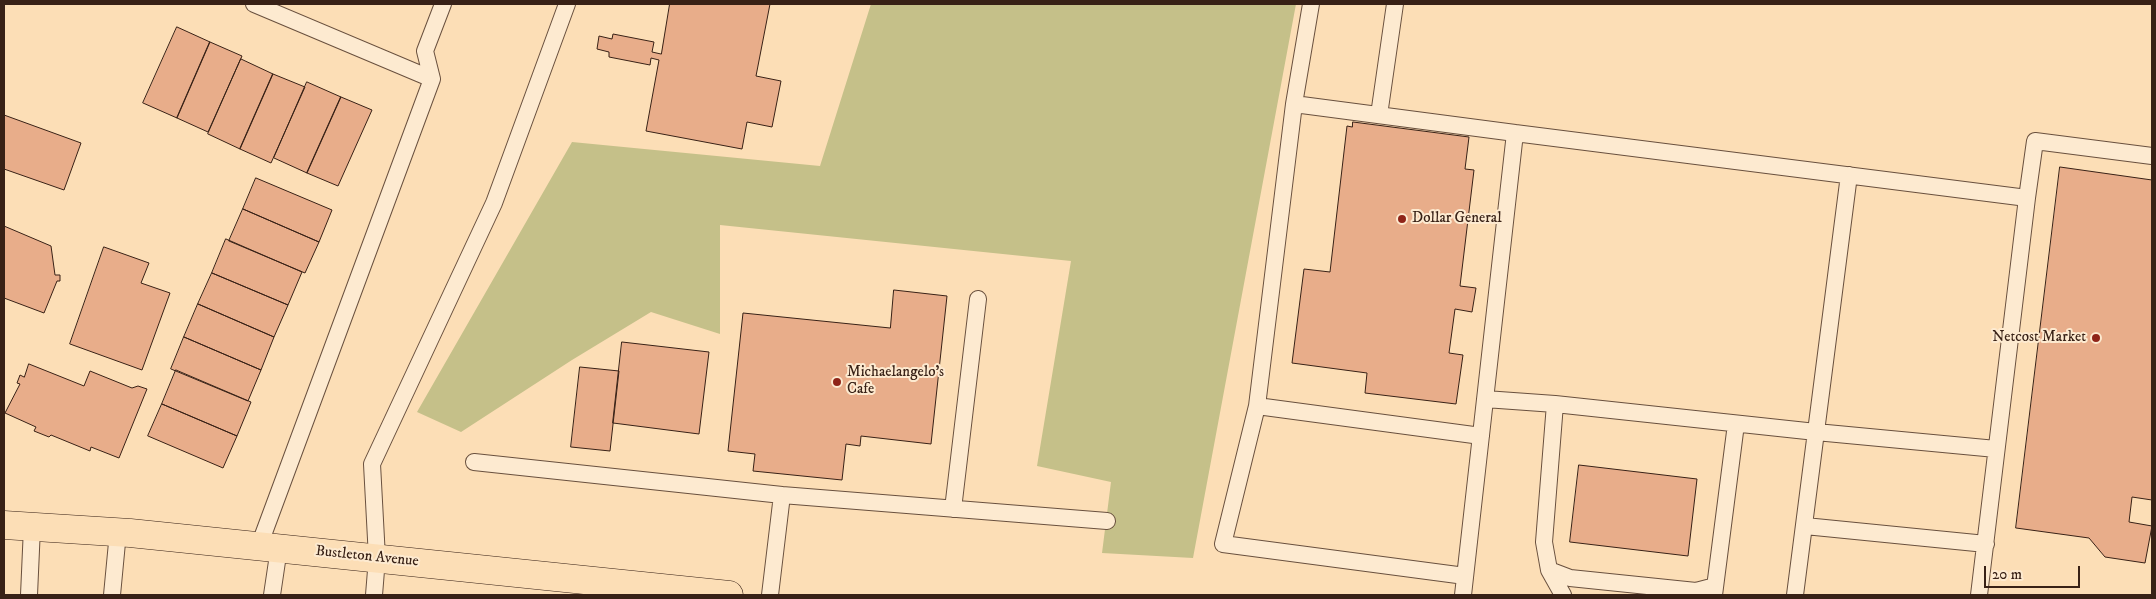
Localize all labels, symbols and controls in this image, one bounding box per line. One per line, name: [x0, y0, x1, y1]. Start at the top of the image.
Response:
place label: Dollar General: [1412, 210, 1502, 228]
marker: Dollar General: [1396, 213, 1408, 225]
place label: Netcost Market: [1992, 329, 2086, 347]
marker: Netcost Market: [2090, 332, 2102, 344]
place label: Michaelangelo's Cafe: [847, 364, 944, 399]
marker: Michaelangelo's Cafe: [831, 376, 843, 388]
street label: Bustleton Avenue: [315, 543, 419, 571]
scale bar: [1986, 556, 2082, 588]
text: 20 m: [1992, 565, 2022, 584]

